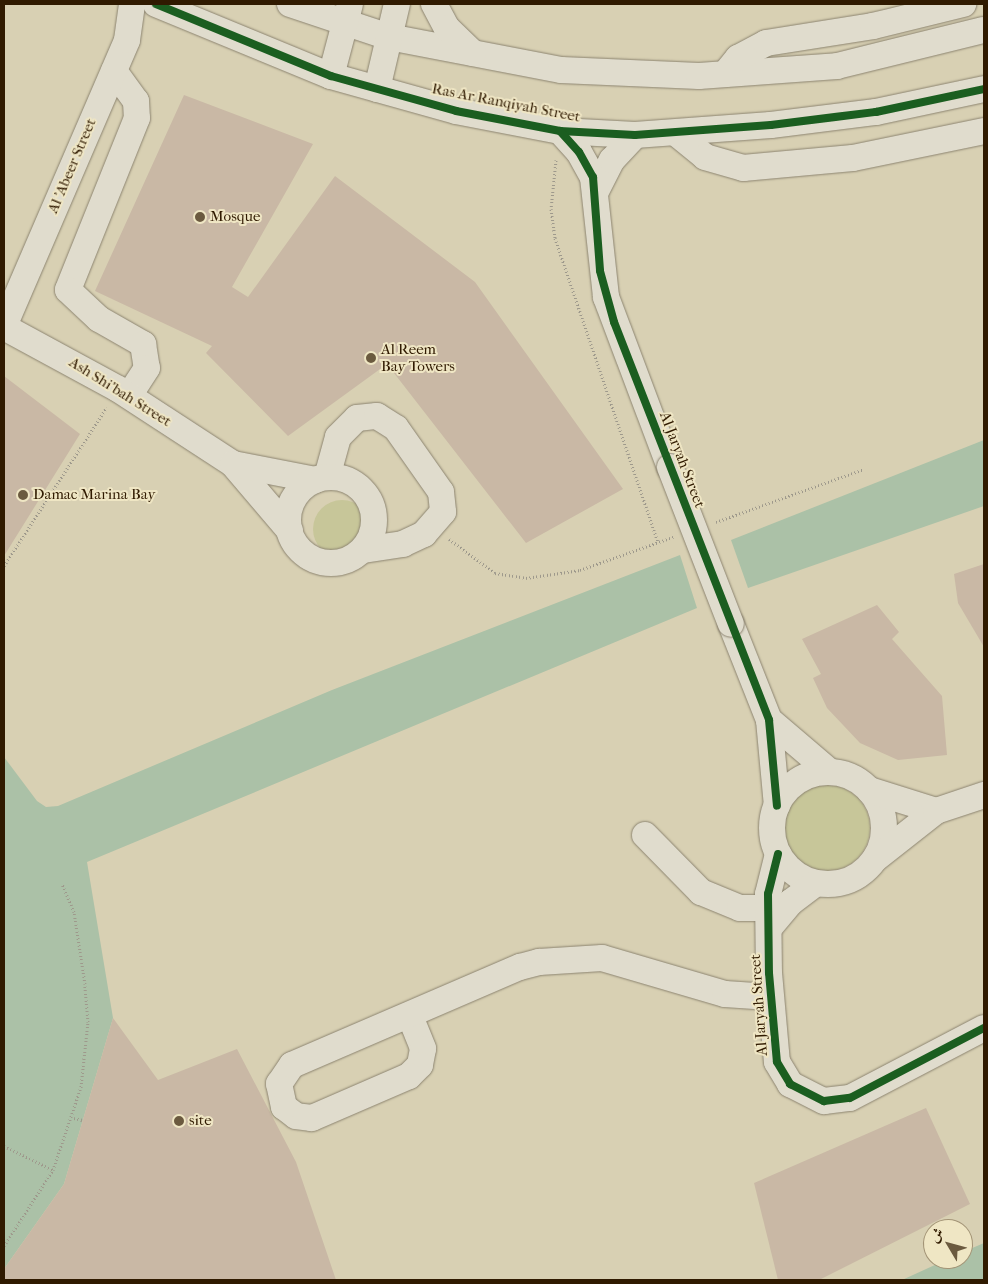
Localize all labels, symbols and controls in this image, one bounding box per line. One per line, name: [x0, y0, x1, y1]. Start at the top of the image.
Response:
street label: Ras Ar Ranqiyah Street: [430, 80, 582, 126]
street label: Al 'Abeer Street: [44, 116, 100, 216]
place label: Mosque: [210, 208, 260, 226]
marker: Mosque: [194, 211, 206, 223]
place label: Al Reem Bay Towers: [381, 340, 455, 375]
marker: Al Reem Bay Towers: [365, 352, 377, 364]
street label: Ash Shi'bah Street: [66, 353, 174, 431]
street label: Al Jaryah Street: [655, 409, 709, 511]
place label: Damac Marina Bay: [33, 486, 155, 504]
marker: Damac Marina Bay: [17, 489, 29, 501]
street label: Al Jaryah Street: [746, 954, 772, 1056]
place label: site: [189, 1112, 212, 1130]
marker: site: [173, 1115, 185, 1127]
north arrow: [923, 1219, 973, 1269]
text: ش: [925, 1225, 947, 1246]

